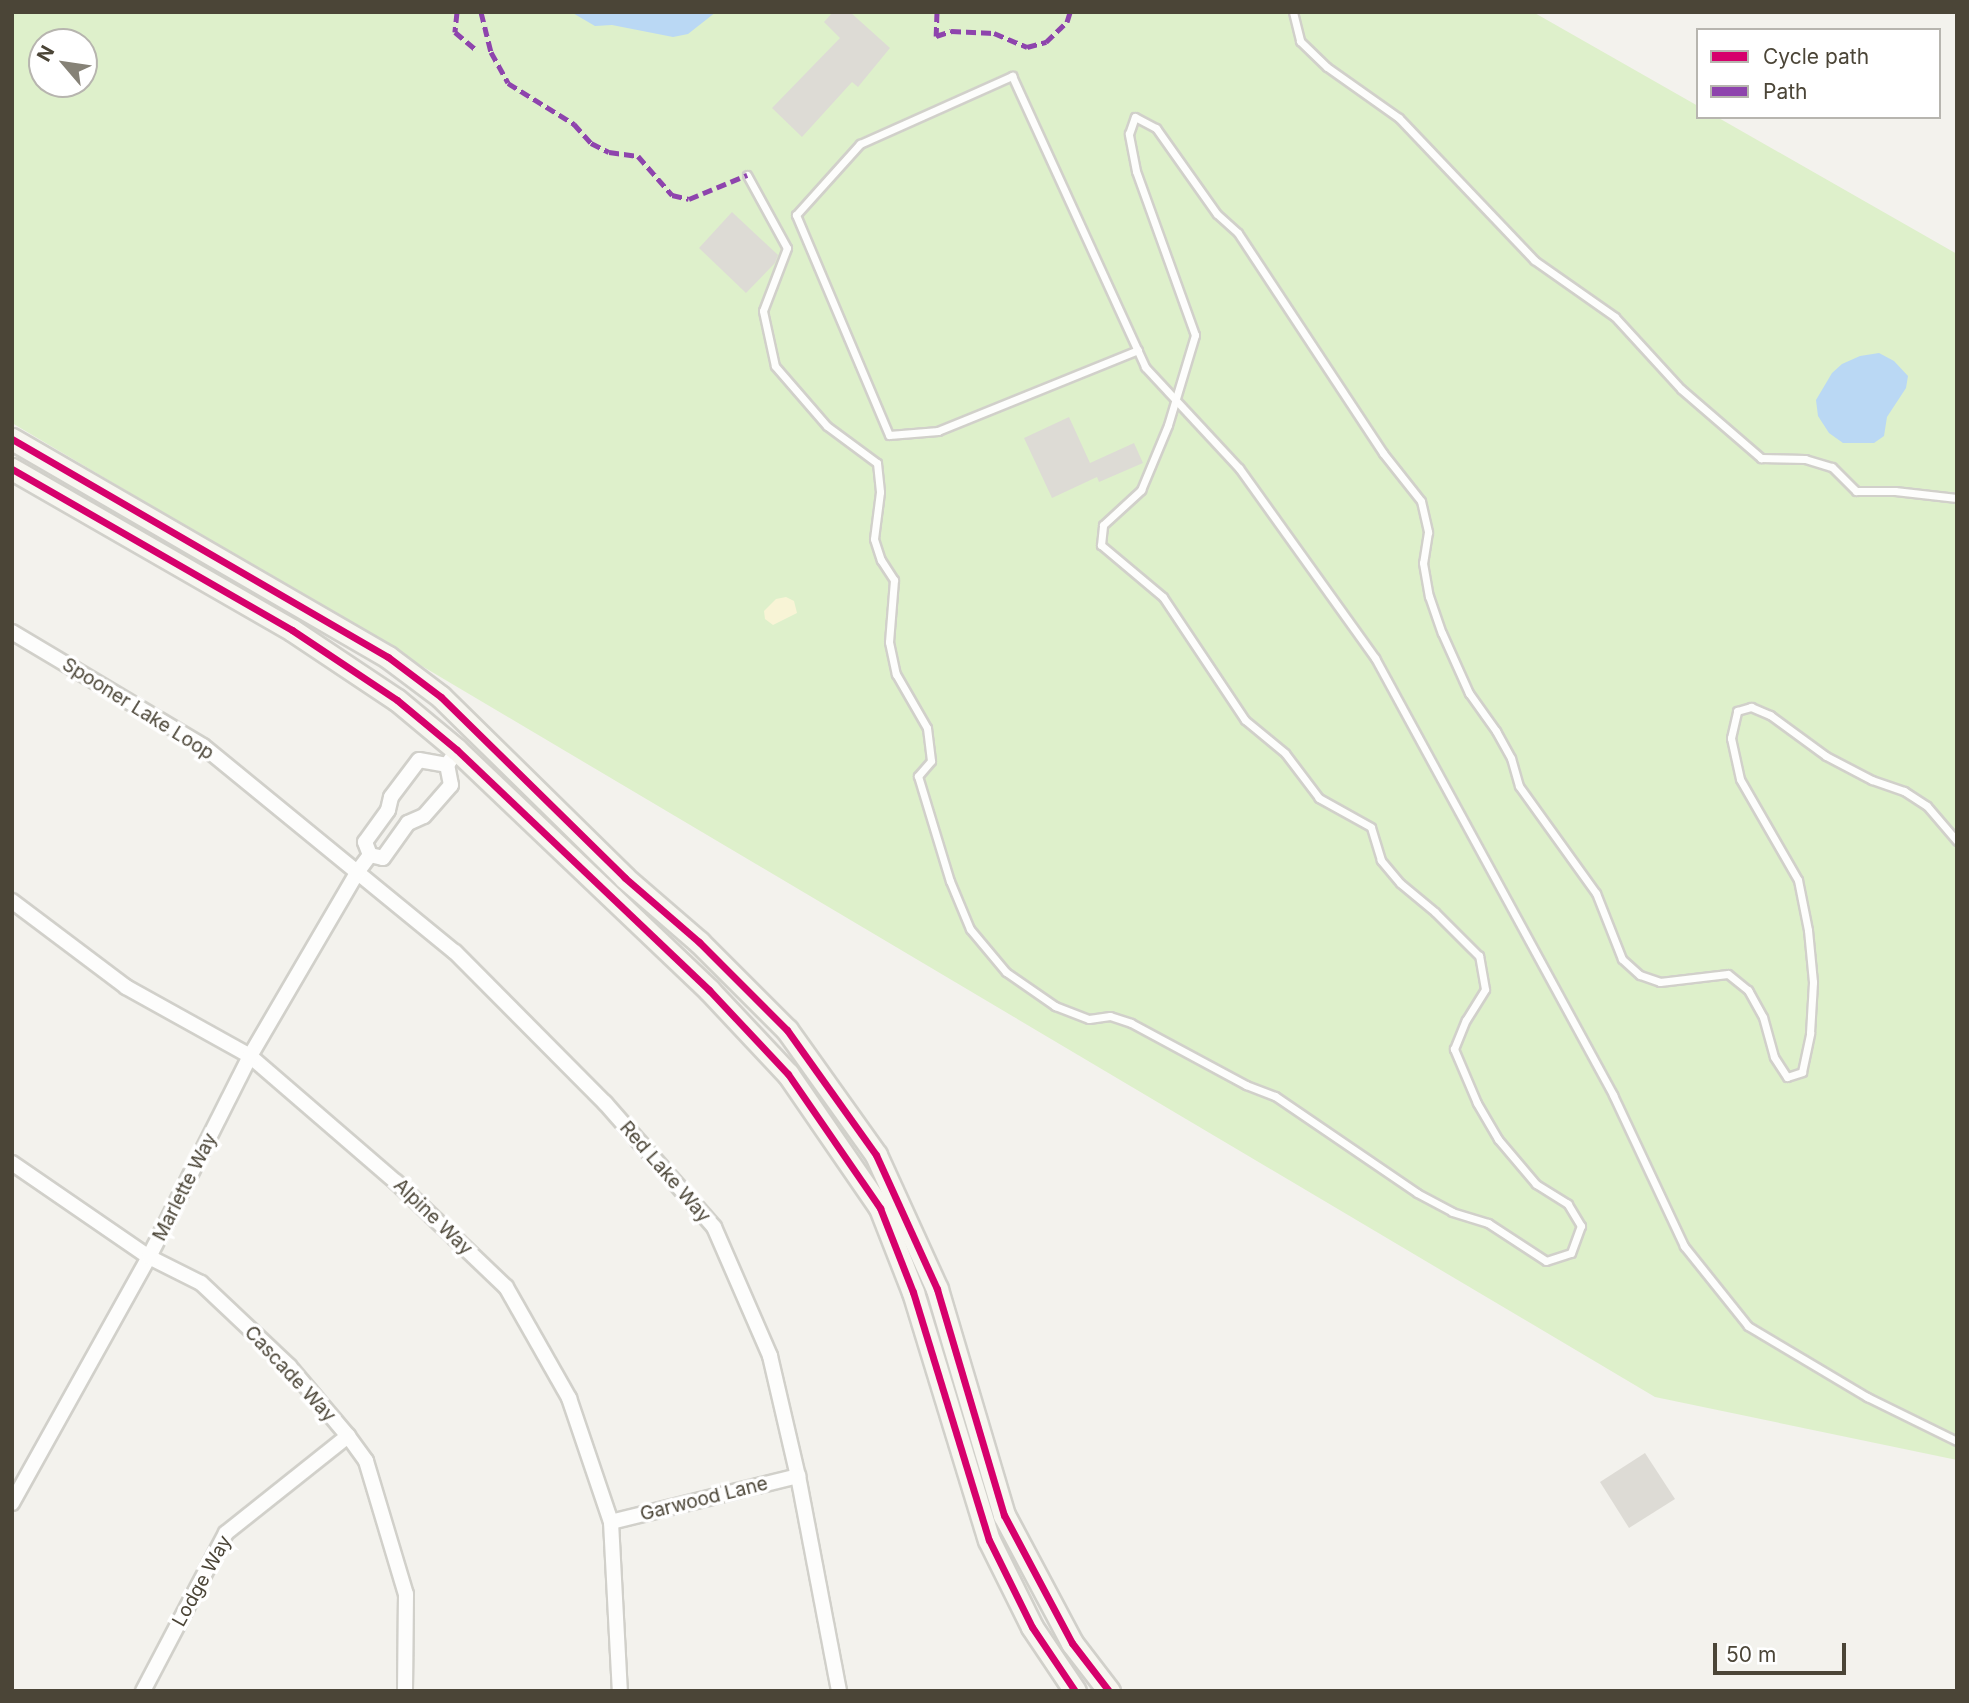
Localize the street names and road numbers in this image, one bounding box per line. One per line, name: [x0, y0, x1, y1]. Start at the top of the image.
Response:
street label: Spooner Lake Loop: [58, 653, 218, 765]
street label: Red Lake Way: [615, 1117, 715, 1227]
street label: Marlette Way: [148, 1129, 222, 1245]
street label: Alpine Way: [389, 1174, 477, 1260]
street label: Cascade Way: [240, 1321, 340, 1427]
street label: Garwood Lane: [638, 1472, 770, 1526]
street label: Lodge Way: [168, 1531, 236, 1631]

